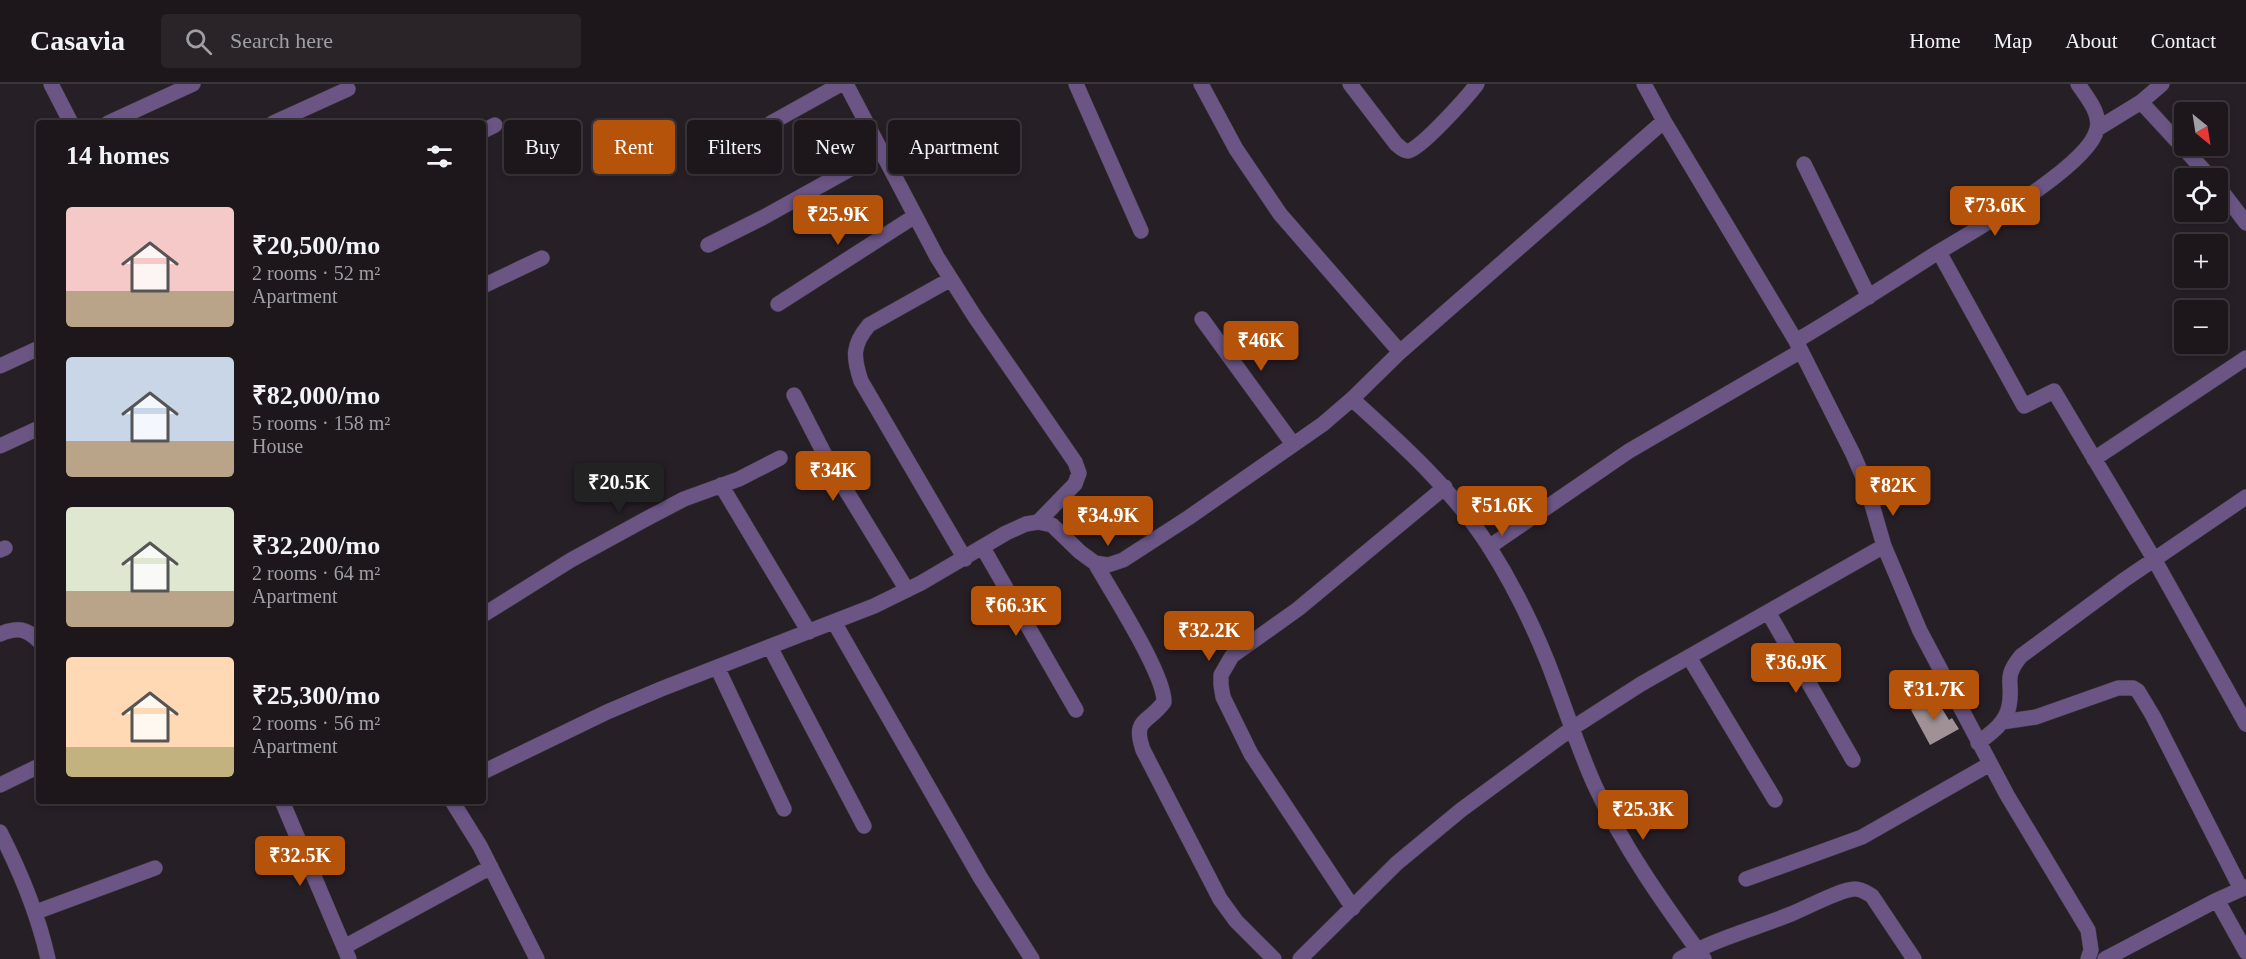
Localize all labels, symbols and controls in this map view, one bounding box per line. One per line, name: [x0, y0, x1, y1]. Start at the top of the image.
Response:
search box: [161, 14, 581, 68]
text: Casavia: [30, 25, 125, 56]
icon: search: [182, 25, 215, 58]
text: Search here: [230, 28, 333, 53]
text: Home: [1909, 29, 1961, 53]
text: Map: [1994, 29, 2032, 53]
text: About: [2065, 29, 2118, 53]
text: Contact: [2151, 29, 2216, 53]
north arrow: [2174, 102, 2228, 156]
map controls: [2174, 102, 2228, 354]
chip: Buy: [504, 120, 581, 174]
chip: Rent: [593, 120, 675, 174]
chip: Filters: [687, 120, 782, 174]
chip: New: [794, 120, 876, 174]
chip: Apartment: [888, 120, 1020, 174]
icon: filters: [423, 140, 456, 173]
text: 14 homes: [66, 141, 169, 170]
button: locate: [2174, 168, 2228, 222]
pin: ₹73.6K: [1946, 186, 2044, 237]
text: ₹73.6K: [1964, 194, 2026, 216]
pin: ₹25.9K: [789, 195, 887, 246]
text: ₹25.9K: [807, 203, 869, 225]
icon: home: [114, 231, 186, 303]
text: ₹20,500/mo: [252, 231, 380, 260]
button: +: [2174, 234, 2228, 288]
text: 2 rooms · 52 m²: [252, 262, 380, 284]
text: Apartment: [252, 285, 338, 307]
button: −: [2174, 300, 2228, 354]
pin: ₹46K: [1225, 321, 1297, 372]
text: ₹46K: [1238, 329, 1285, 351]
icon: home: [114, 381, 186, 453]
text: ₹82,000/mo: [252, 381, 380, 410]
text: 5 rooms · 158 m²: [252, 412, 390, 434]
text: House: [252, 435, 303, 457]
pin: ₹34K: [797, 451, 869, 502]
text: ₹34K: [810, 459, 857, 481]
pin: ₹20.5K: [570, 463, 668, 514]
pin: ₹82K: [1857, 466, 1929, 517]
text: ₹20.5K: [588, 471, 650, 493]
text: ₹82K: [1870, 474, 1917, 496]
pin: ₹51.6K: [1453, 486, 1551, 537]
text: ₹51.6K: [1471, 494, 1533, 516]
pin: ₹34.9K: [1059, 496, 1157, 547]
text: ₹34.9K: [1077, 504, 1139, 526]
icon: home: [114, 531, 186, 603]
text: ₹32,200/mo: [252, 531, 380, 560]
text: 2 rooms · 64 m²: [252, 562, 380, 584]
text: Apartment: [252, 585, 338, 607]
pin: ₹66.3K: [967, 586, 1065, 637]
text: ₹66.3K: [985, 594, 1047, 616]
pin: ₹32.2K: [1160, 611, 1258, 662]
text: ₹32.2K: [1178, 619, 1240, 641]
pin: ₹36.9K: [1747, 643, 1845, 694]
text: ₹36.9K: [1765, 651, 1827, 673]
pin: ₹31.7K: [1885, 670, 1983, 721]
text: ₹31.7K: [1903, 678, 1965, 700]
icon: home: [114, 681, 186, 753]
text: ₹25,300/mo: [252, 681, 380, 710]
text: 2 rooms · 56 m²: [252, 712, 380, 734]
text: Apartment: [252, 735, 338, 757]
pin: ₹25.3K: [1594, 790, 1692, 841]
text: ₹25.3K: [1612, 798, 1674, 820]
pin: ₹32.5K: [251, 836, 349, 887]
text: ₹32.5K: [269, 844, 331, 866]

